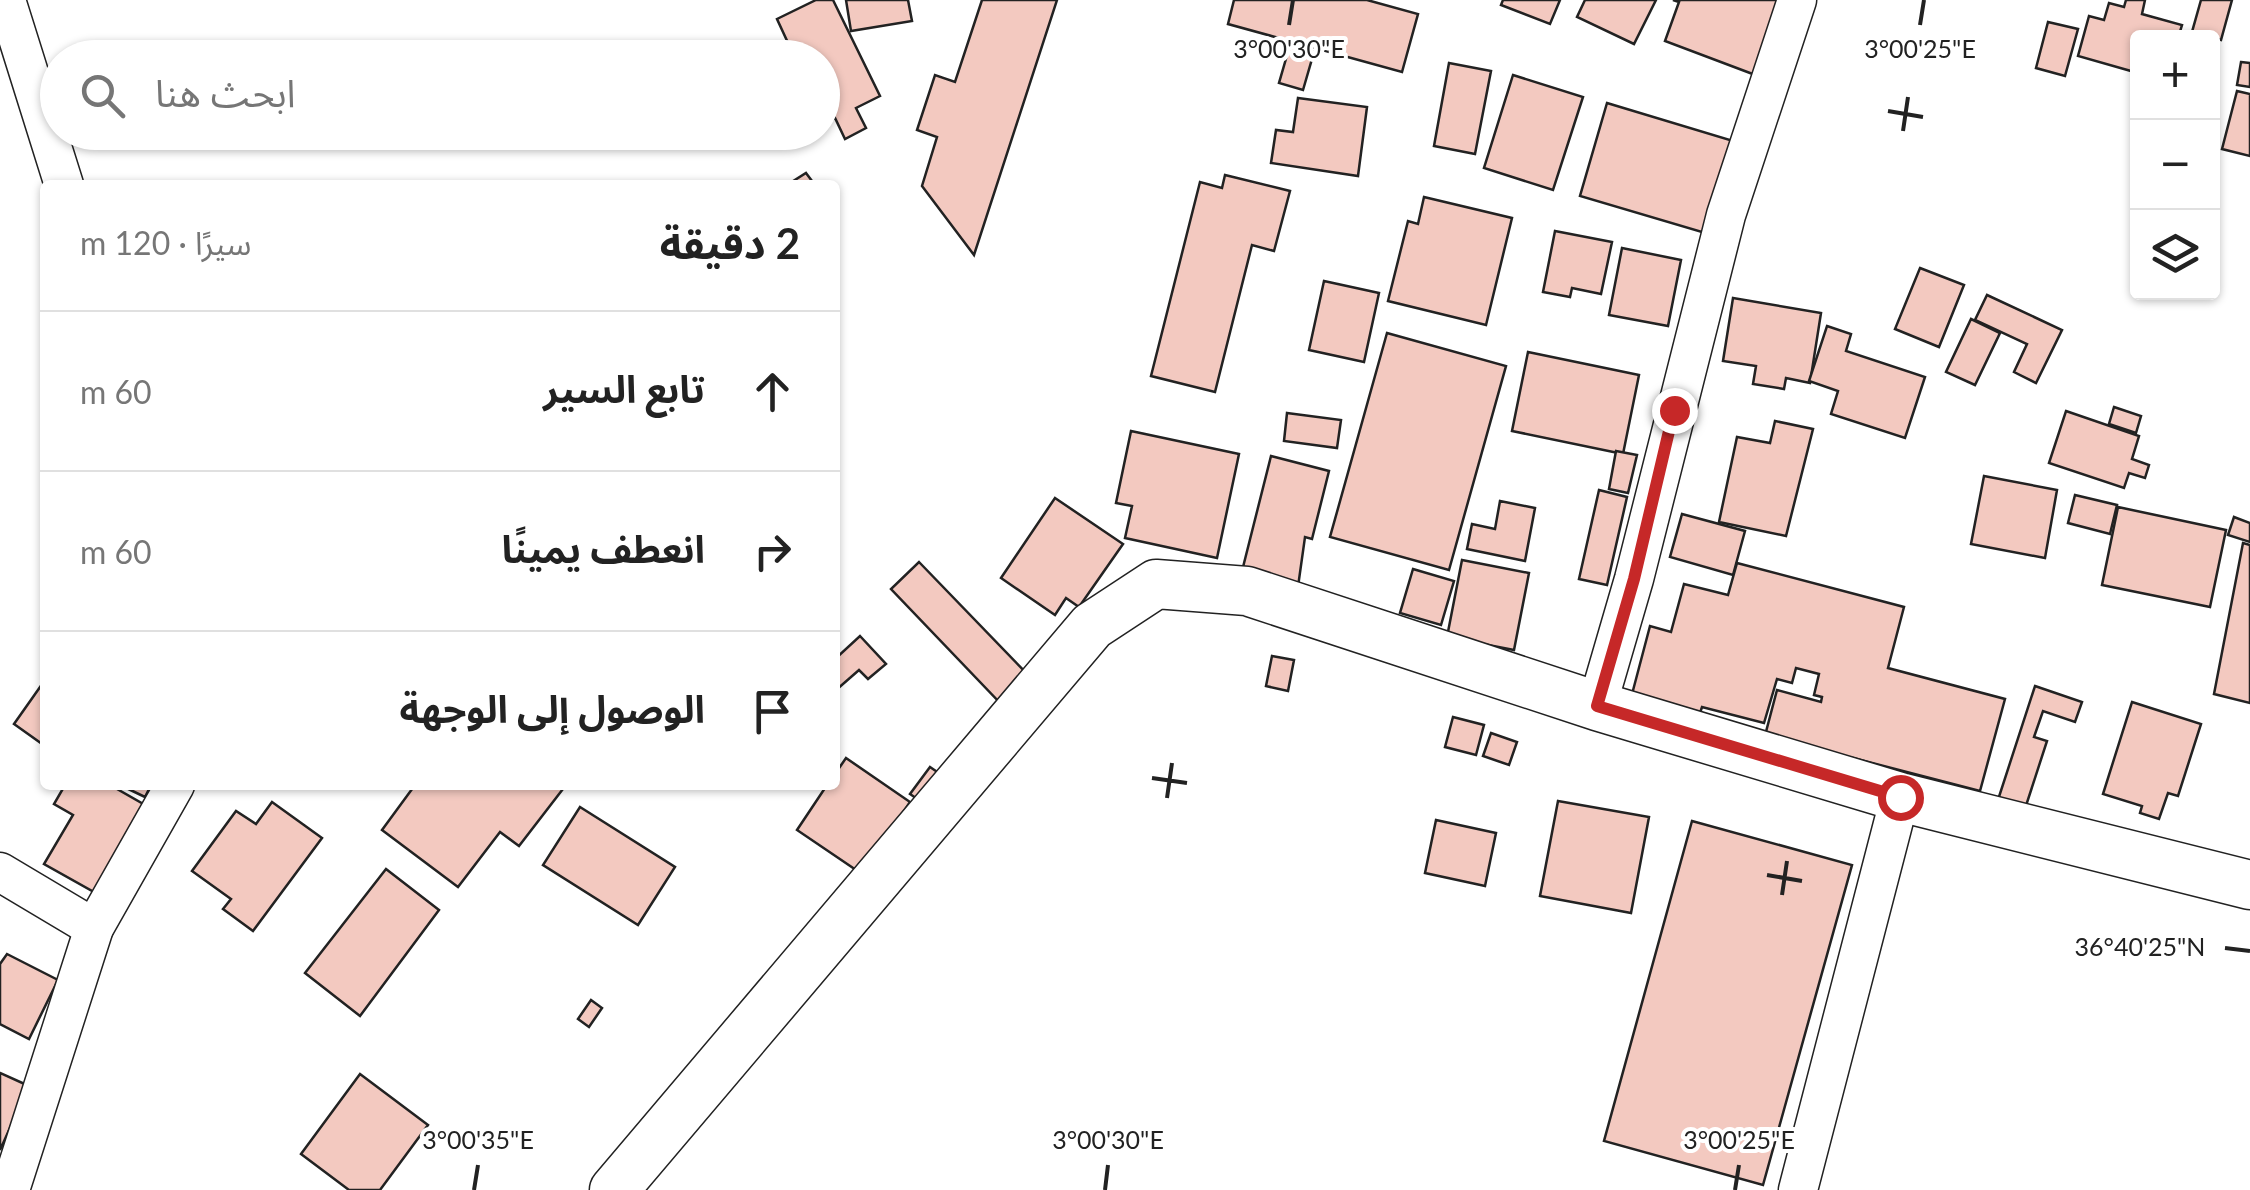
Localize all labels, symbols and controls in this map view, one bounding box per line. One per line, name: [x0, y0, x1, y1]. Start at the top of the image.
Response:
map controls: [2130, 30, 2220, 300]
button: +: [2130, 30, 2220, 120]
text: 3°00'30"E: [1233, 33, 1345, 63]
text: 3°00'25"E: [1864, 33, 1976, 63]
search box: [40, 40, 840, 150]
icon: search: [75, 68, 130, 123]
text: ابحث هنا: [155, 69, 296, 115]
button: −: [2130, 120, 2220, 210]
button: layers: [2130, 210, 2220, 300]
text: 2 دقيقة: [660, 218, 800, 268]
text: سيرًا · 120 m: [80, 223, 251, 262]
icon: ahead: [745, 364, 800, 419]
text: تابع السير: [543, 365, 705, 411]
text: 60 m: [80, 372, 152, 411]
route end: [1652, 388, 1698, 434]
icon: right: [745, 524, 800, 579]
text: انعطف يمينًا: [501, 525, 705, 571]
text: 60 m: [80, 532, 152, 571]
icon: arrive: [745, 684, 800, 739]
text: الوصول إلى الوجهة: [400, 685, 705, 731]
route start: [1878, 775, 1924, 821]
text: 36°40'25"N: [2075, 931, 2205, 961]
text: 3°00'35"E: [422, 1124, 534, 1154]
text: 3°00'30"E: [1052, 1124, 1164, 1154]
text: 3°00'25"E: [1683, 1124, 1795, 1154]

